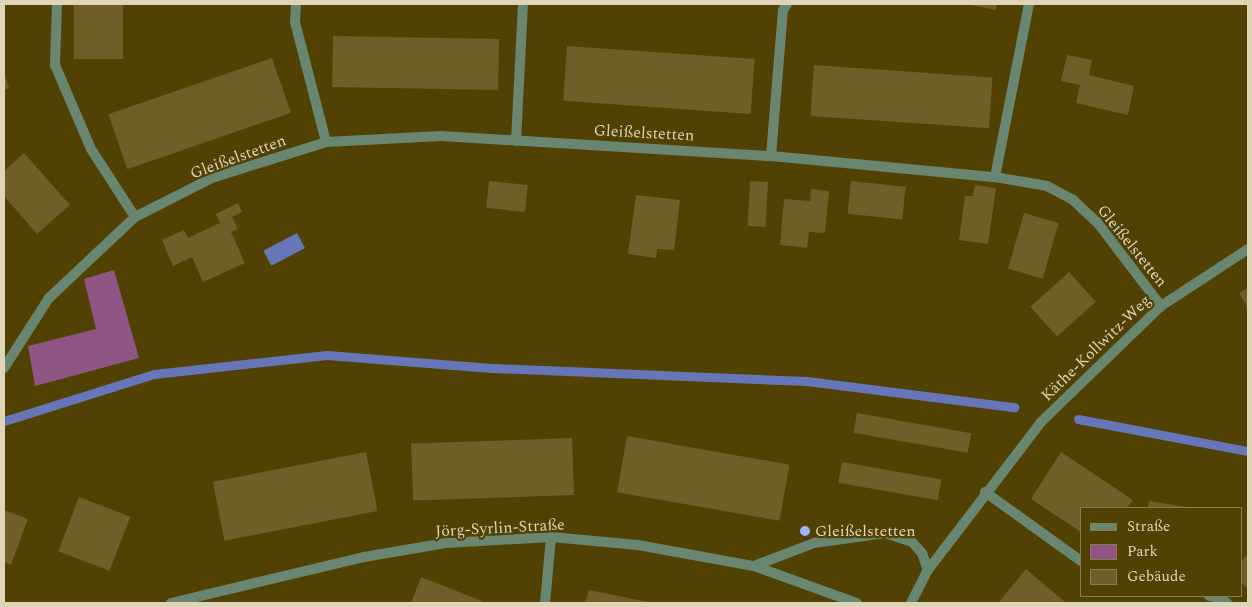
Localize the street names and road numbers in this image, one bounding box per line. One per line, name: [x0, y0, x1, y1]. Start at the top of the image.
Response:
street label: Gleißelstetten: [593, 121, 695, 145]
street label: Gleißelstetten: [187, 131, 289, 183]
street label: Gleißelstetten: [1093, 201, 1171, 291]
street label: Käthe-Kollwitz-Weg: [1037, 291, 1155, 405]
street label: Jörg-Syrlin-Straße: [435, 515, 565, 541]

